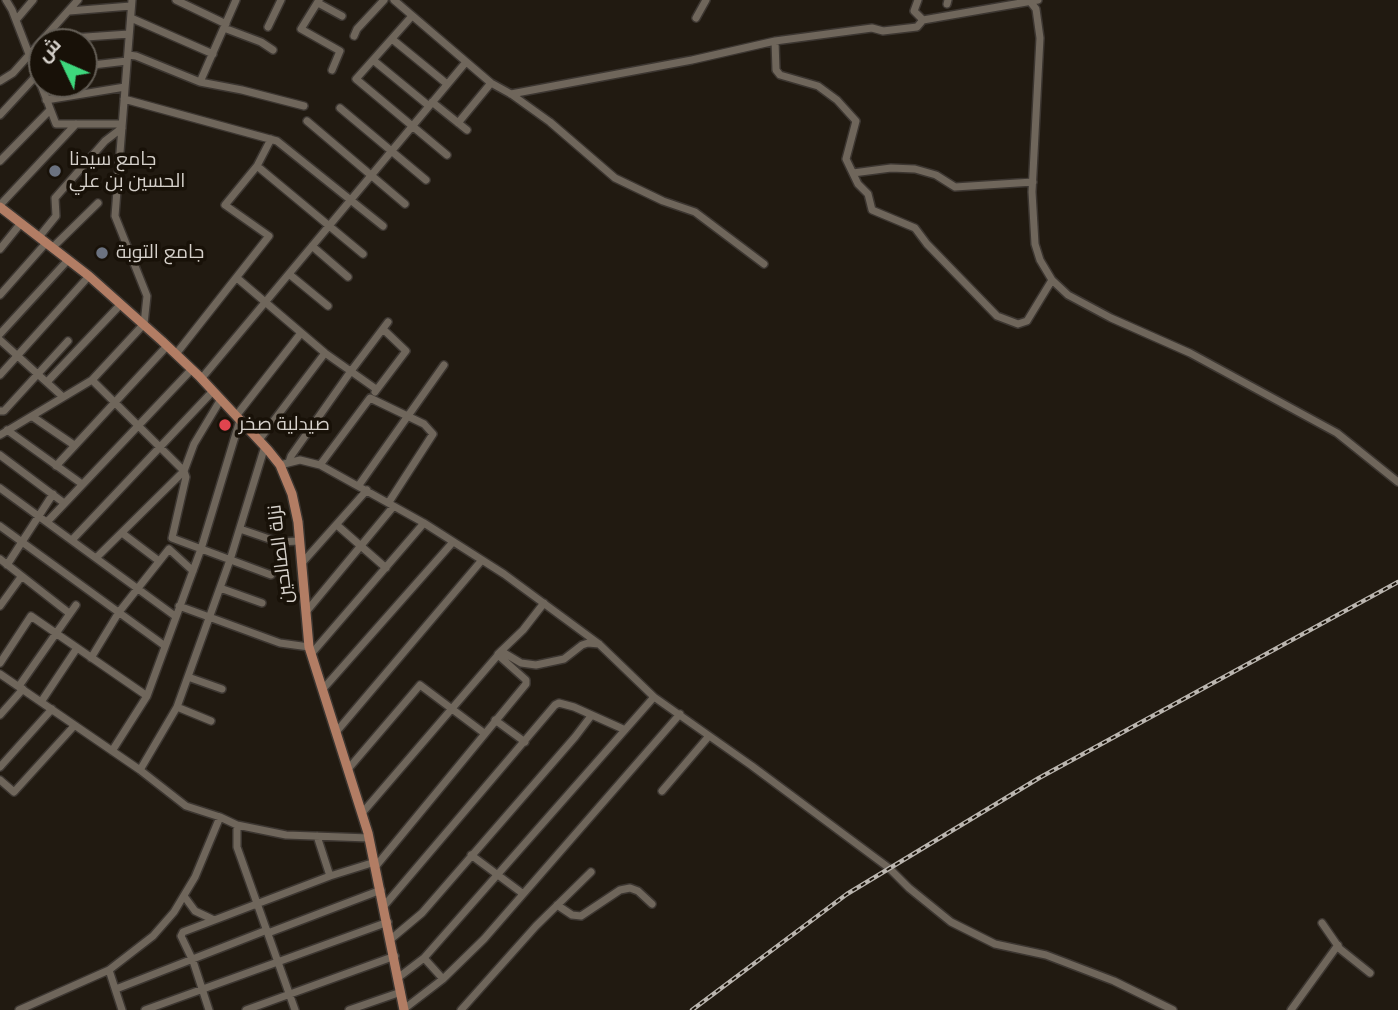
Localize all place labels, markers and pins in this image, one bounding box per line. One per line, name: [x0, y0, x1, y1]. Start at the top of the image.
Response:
place label: جامع سيدنا الحسين بن علي: [69, 149, 185, 193]
marker: جامع سيدنا الحسين بن علي: [47, 163, 63, 179]
place label: جامع التوبة: [116, 242, 204, 264]
marker: جامع التوبة: [94, 245, 110, 261]
place label: صيدلية صخر: [239, 414, 330, 436]
marker: صيدلية صخر: [217, 417, 233, 433]

